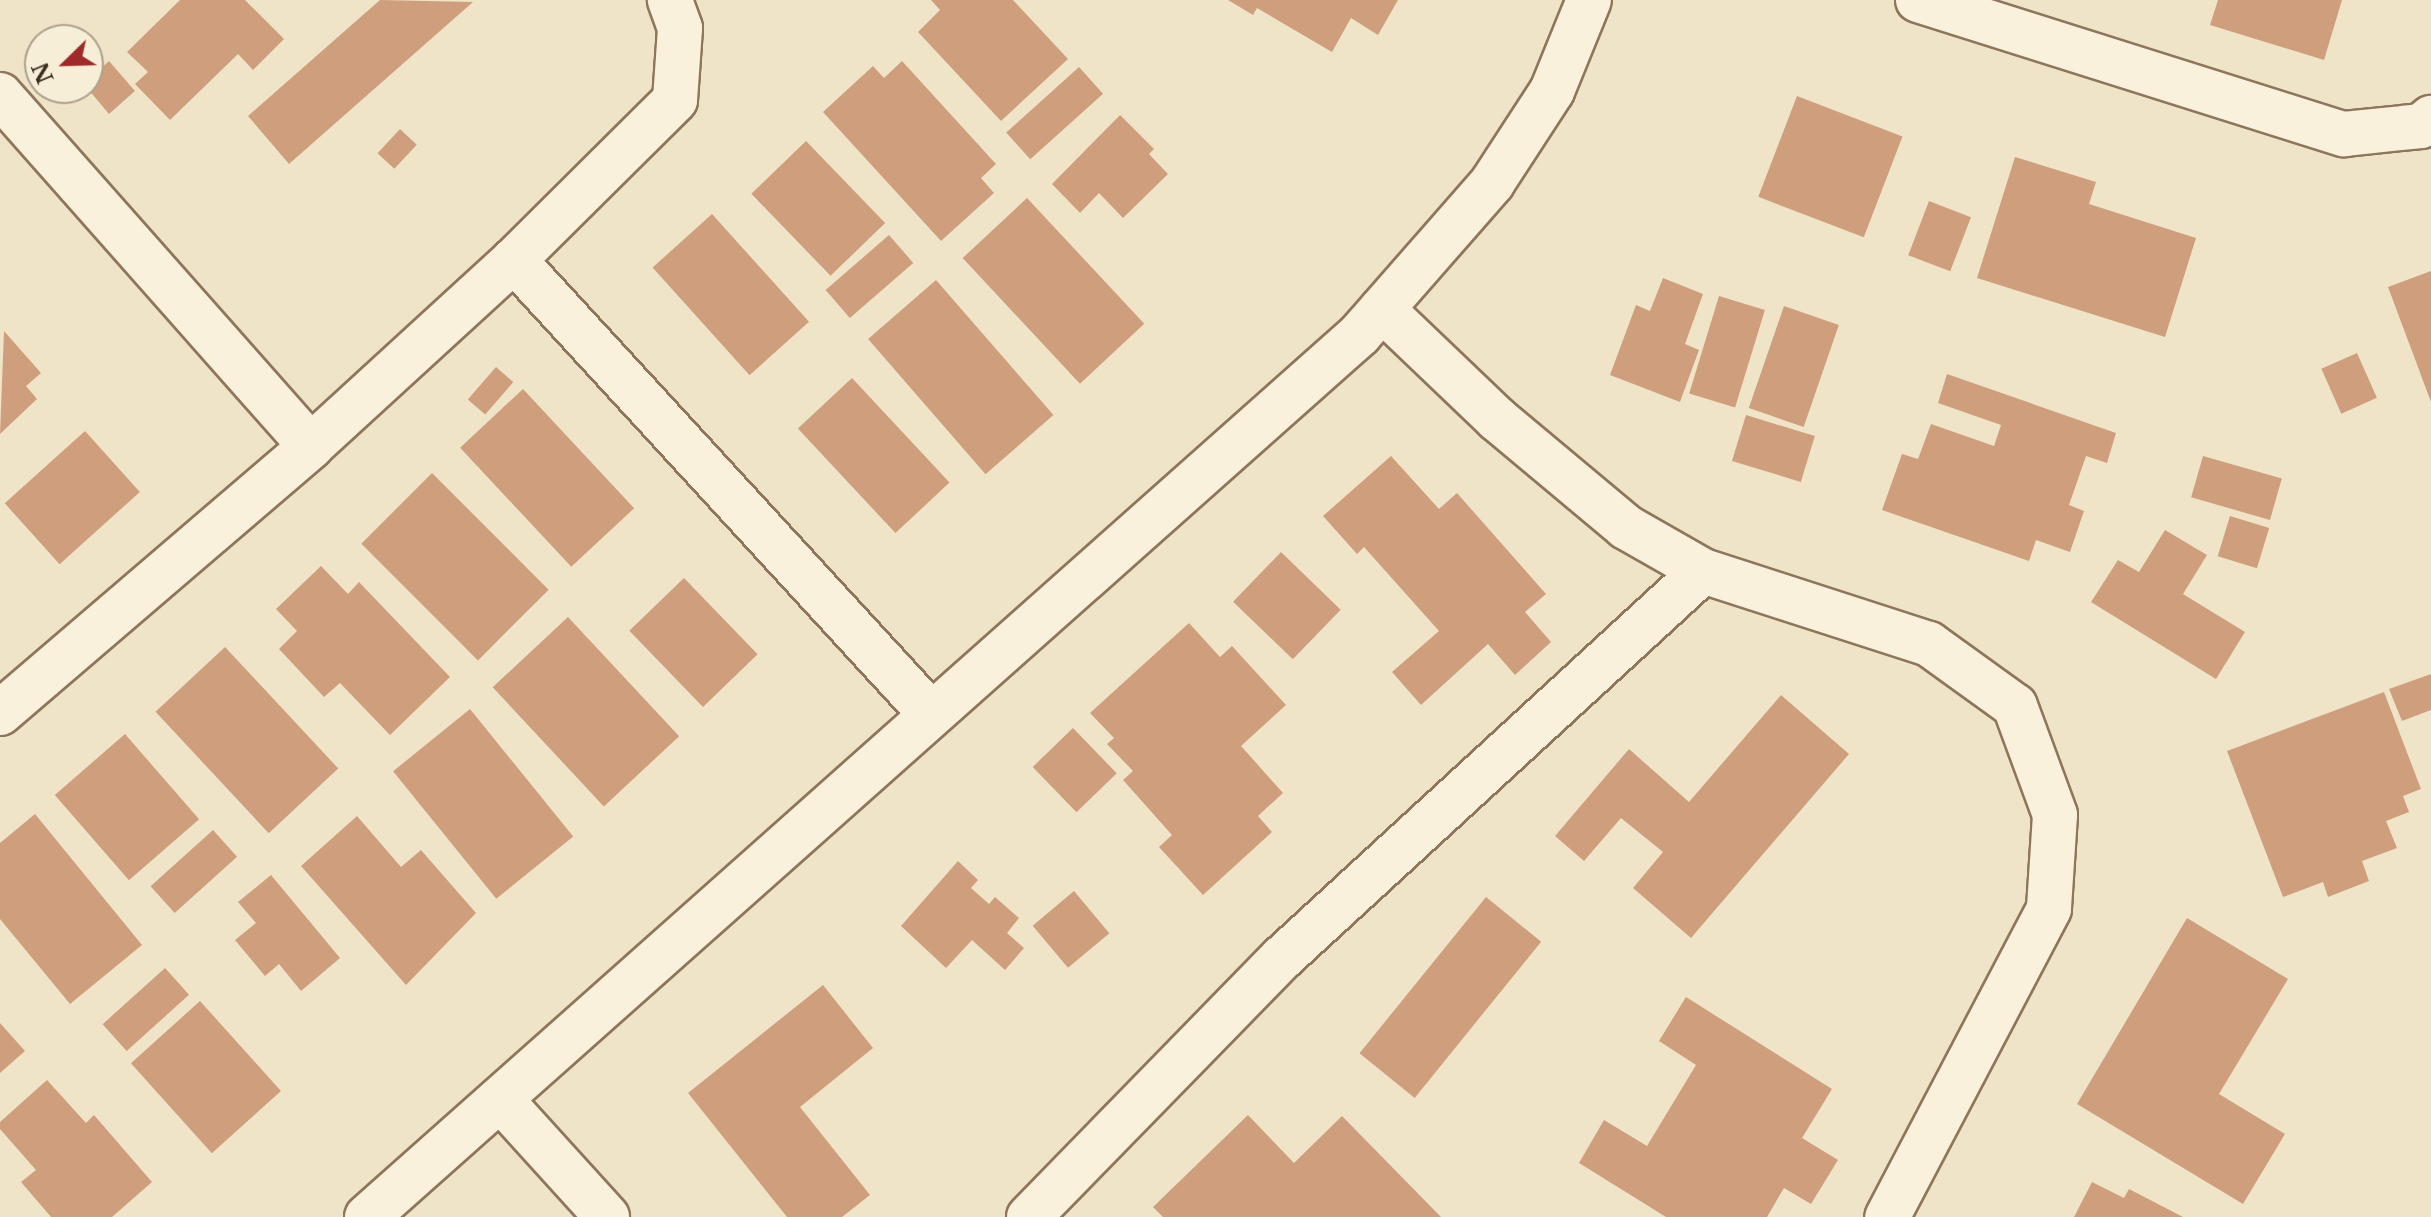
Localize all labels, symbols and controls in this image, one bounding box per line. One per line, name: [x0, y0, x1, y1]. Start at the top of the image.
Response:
north arrow: [24, 24, 104, 104]
text: N: [27, 58, 60, 88]

